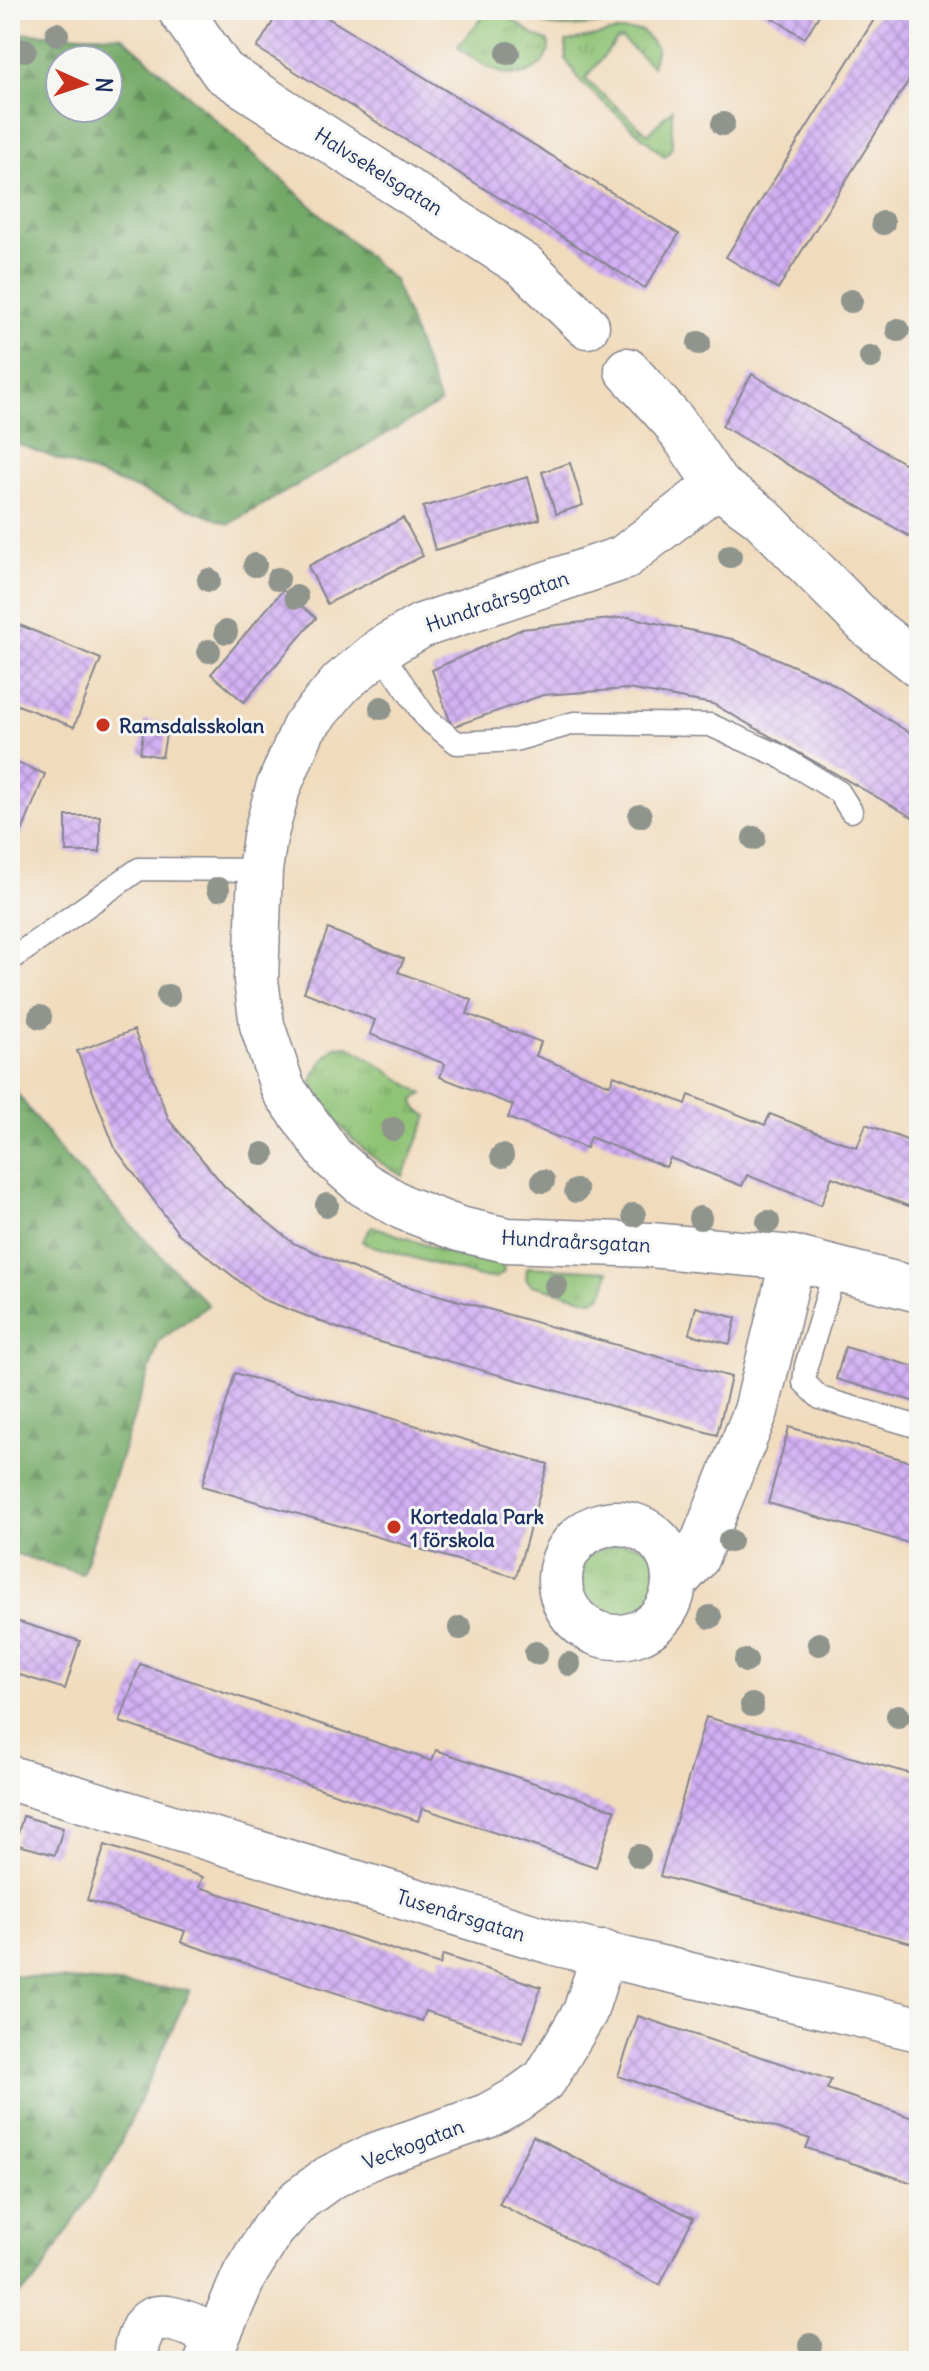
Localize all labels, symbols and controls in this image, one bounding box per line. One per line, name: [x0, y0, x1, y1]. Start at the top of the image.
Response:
north arrow: [44, 44, 124, 124]
text: N: [90, 77, 118, 93]
street label: Halvsekelsgatan: [310, 122, 448, 220]
street label: Hundraårsgatan: [422, 565, 572, 637]
place label: Ramsdalsskolan: [119, 713, 265, 738]
marker: Ramsdalsskolan: [94, 716, 112, 734]
street label: Hundraårsgatan: [501, 1225, 651, 1257]
place label: Kortedala Park 1 förskola: [410, 1504, 544, 1552]
marker: Kortedala Park 1 förskola: [385, 1518, 403, 1536]
street label: Tusenårsgatan: [394, 1884, 528, 1946]
street label: Veckogatan: [359, 2113, 467, 2175]

